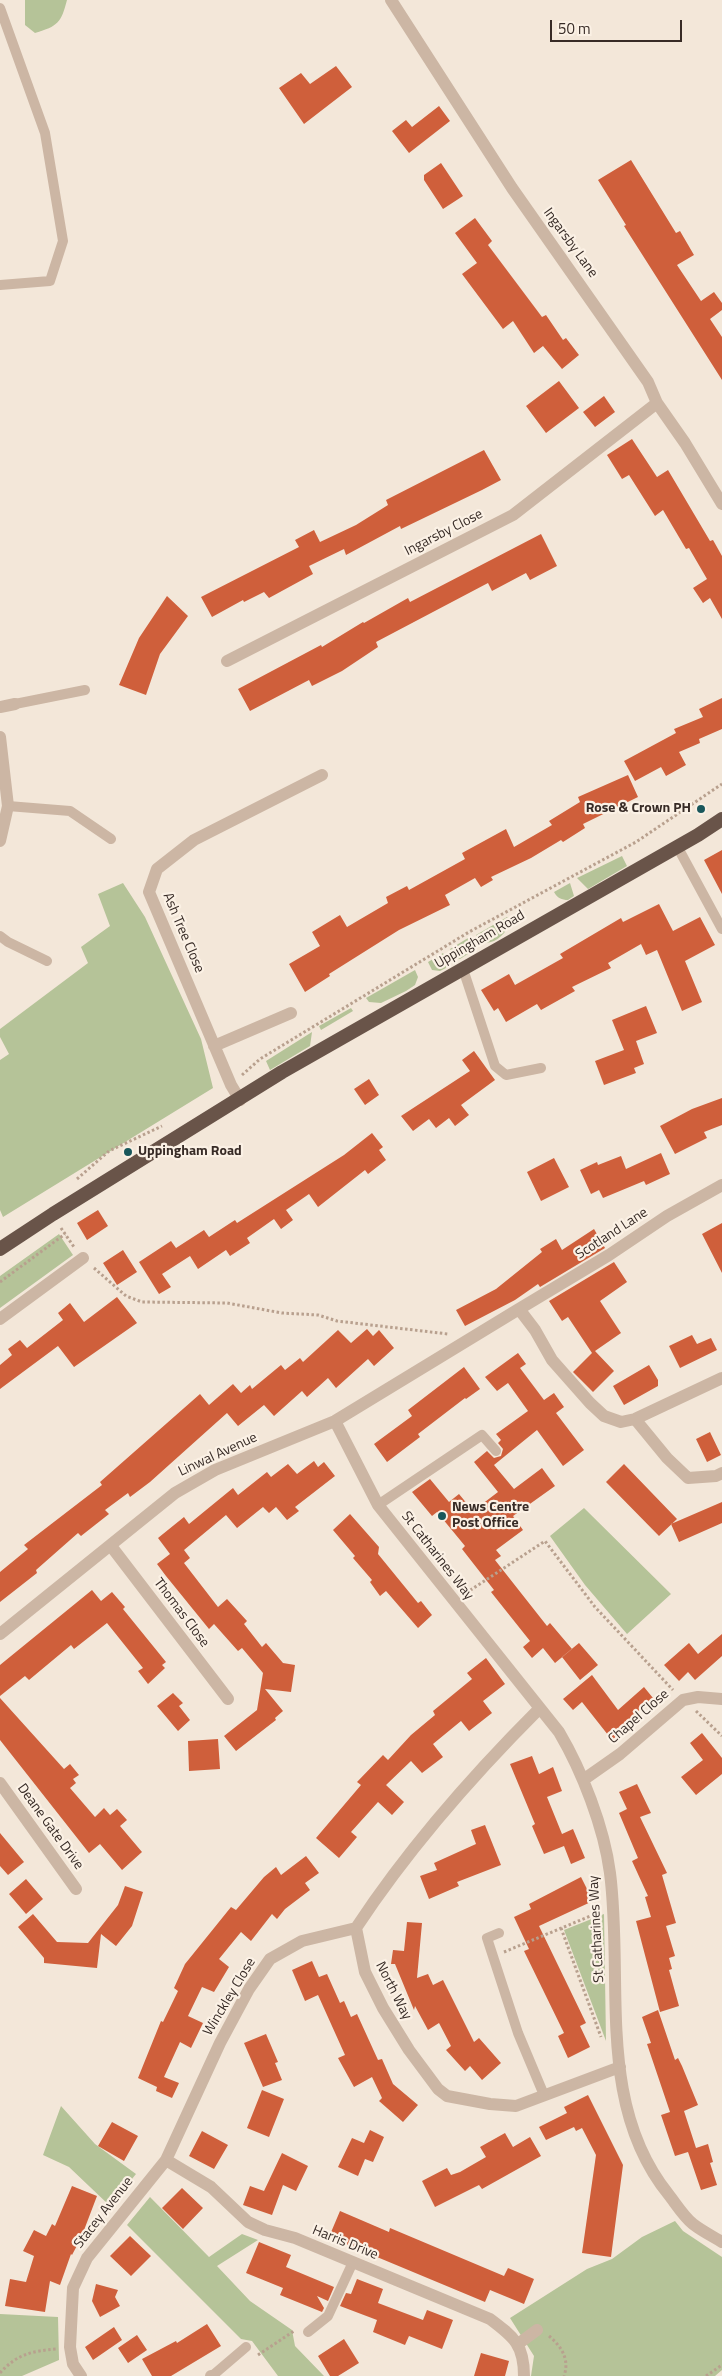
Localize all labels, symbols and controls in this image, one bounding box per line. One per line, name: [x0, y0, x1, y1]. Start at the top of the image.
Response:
scale bar: [552, 10, 684, 42]
text: 50 m: [558, 17, 591, 40]
street label: Ingarsby Lane: [539, 205, 601, 281]
street label: Ingarsby Close: [402, 506, 486, 560]
place label: Rose & Crown PH: [586, 801, 691, 817]
marker: Rose & Crown PH: [695, 803, 707, 815]
street label: Ash Tree Close: [159, 890, 207, 976]
street label: Uppingham Road: [432, 907, 528, 973]
place label: Uppingham Road: [138, 1144, 242, 1160]
marker: Uppingham Road: [122, 1146, 134, 1158]
street label: Scotland Lane: [573, 1205, 651, 1263]
street label: Linwal Avenue: [176, 1429, 260, 1481]
place label: News Centre Post Office: [452, 1500, 529, 1532]
street label: St Catharines Way: [397, 1508, 477, 1604]
marker: News Centre Post Office: [436, 1510, 448, 1522]
street label: Thomas Close: [149, 1575, 213, 1651]
street label: Chapel Close: [605, 1686, 673, 1748]
street label: Deane Gate Drive: [13, 1781, 87, 1873]
street label: St Catharines Way: [586, 1875, 608, 1983]
street label: Winckley Close: [200, 1955, 260, 2039]
street label: North Way: [371, 1959, 415, 2023]
street label: Stacey Avenue: [71, 2174, 137, 2252]
street label: Harris Drive: [310, 2222, 380, 2264]

